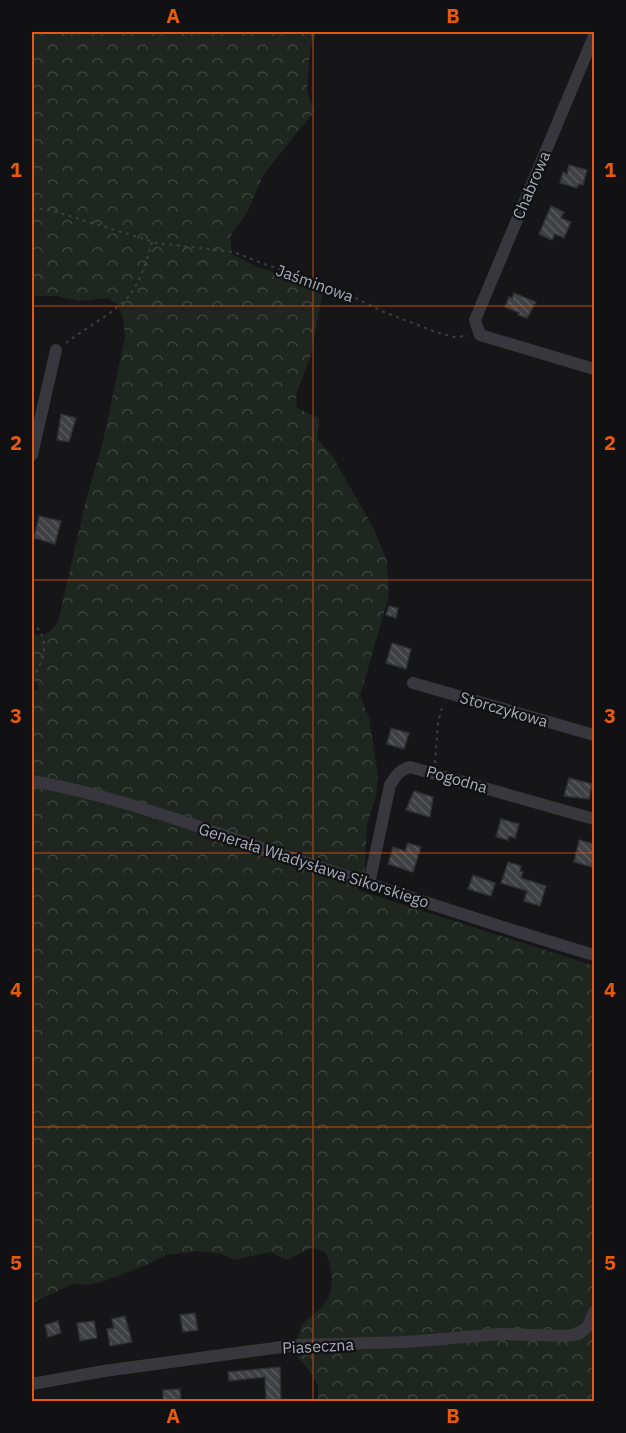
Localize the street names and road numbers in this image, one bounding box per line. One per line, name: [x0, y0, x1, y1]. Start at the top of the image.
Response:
street label: Chabrowa: [508, 147, 554, 222]
street label: Jaśminowa: [273, 260, 357, 306]
street label: Storczykowa: [458, 687, 551, 731]
street label: Pogodna: [424, 761, 490, 797]
street label: Generała Władysława Sikorskiego: [196, 818, 432, 912]
street label: Piaseczna: [282, 1334, 355, 1358]

